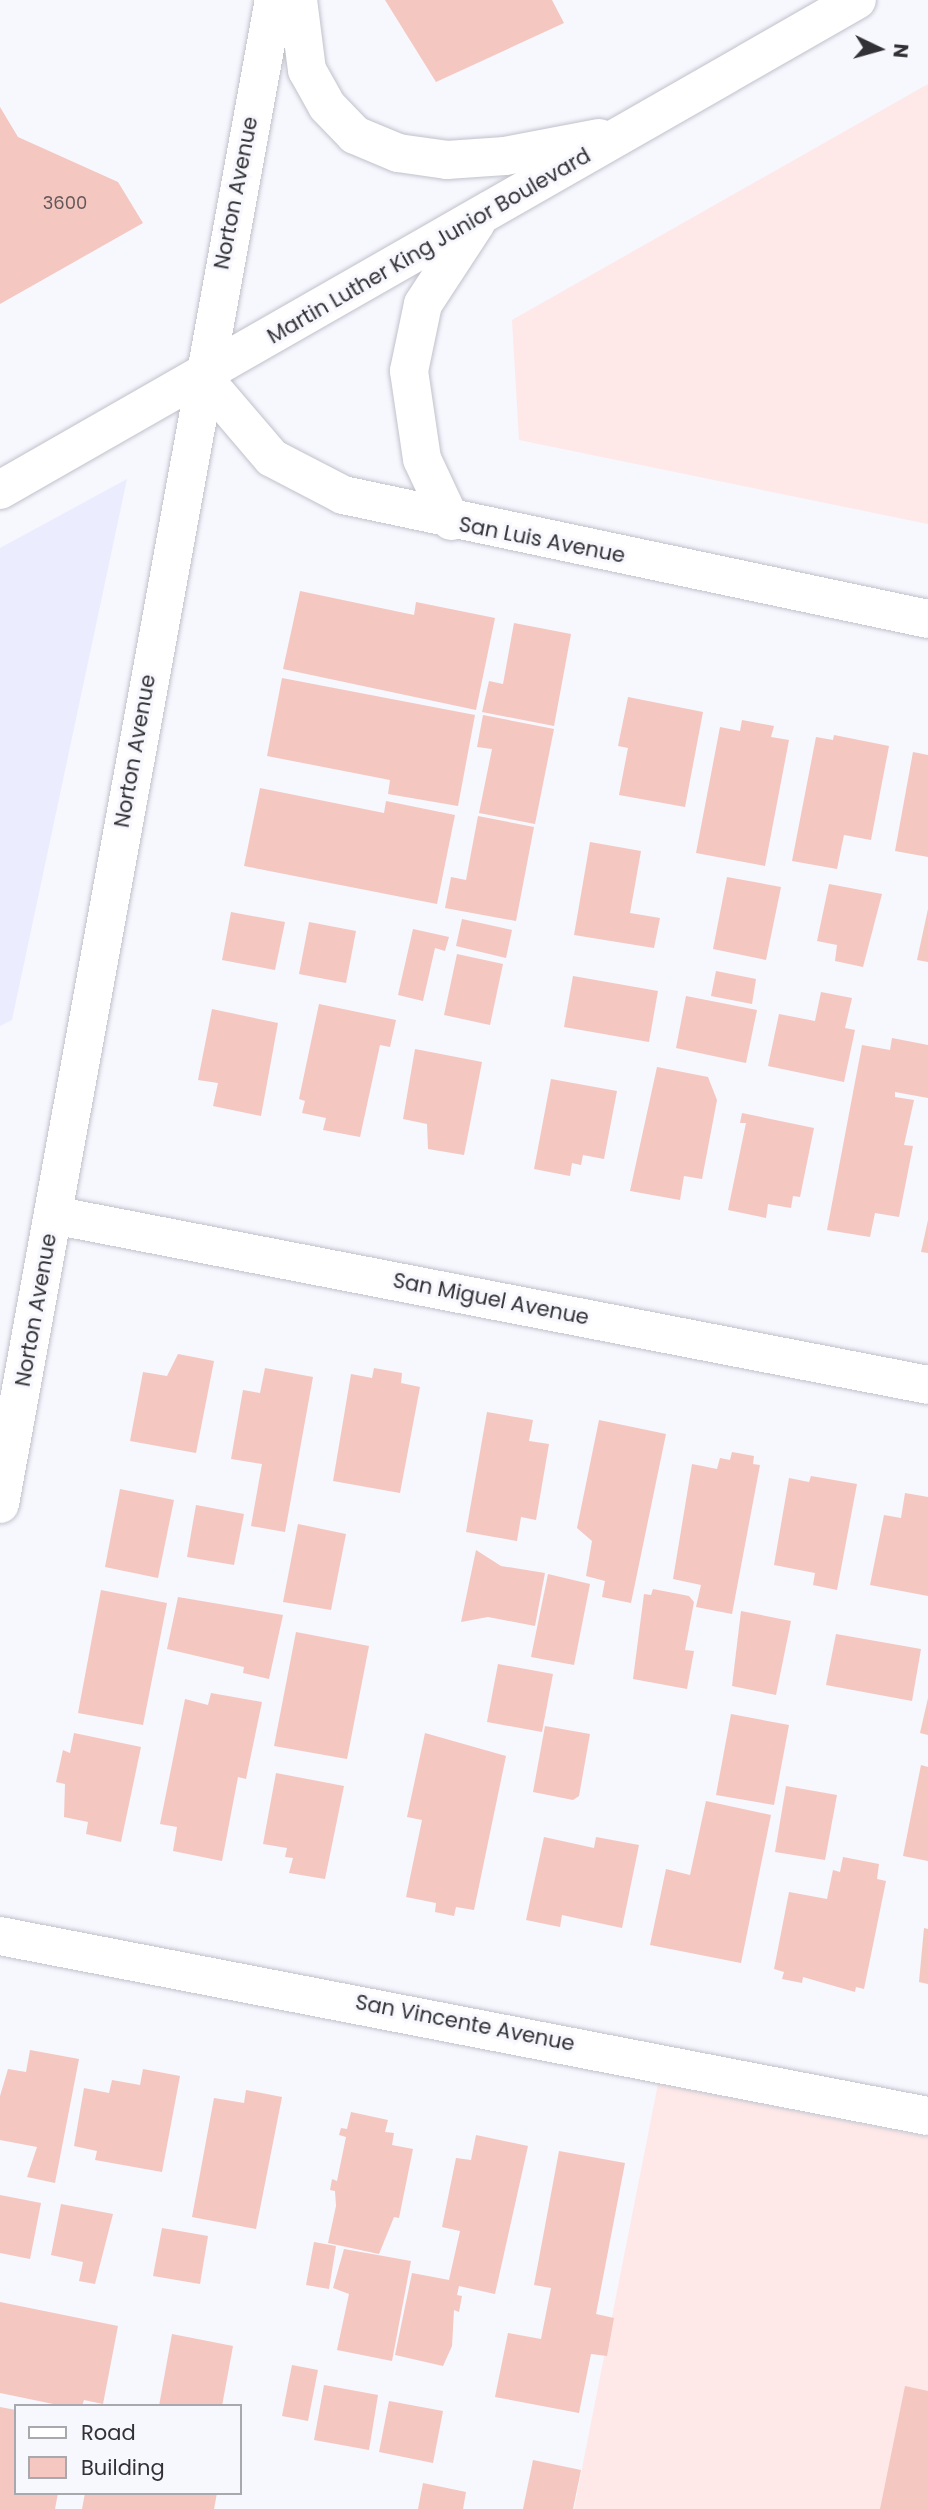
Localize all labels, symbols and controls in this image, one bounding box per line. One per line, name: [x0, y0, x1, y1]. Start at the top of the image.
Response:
north arrow: [844, 14, 914, 84]
text: N: [886, 43, 914, 59]
street label: Norton Avenue: [209, 115, 263, 271]
street label: Martin Luther King Junior Boulevard: [263, 143, 595, 349]
house number: 3600: [43, 192, 87, 214]
street label: San Luis Avenue: [457, 512, 627, 568]
street label: Norton Avenue: [109, 672, 161, 830]
street label: Norton Avenue: [10, 1231, 62, 1389]
street label: San Miguel Avenue: [391, 1268, 591, 1330]
street label: San Vincente Avenue: [353, 1989, 577, 2057]
legend: [14, 2404, 242, 2495]
text: Road: [81, 2418, 136, 2447]
text: Building: [81, 2453, 165, 2482]

